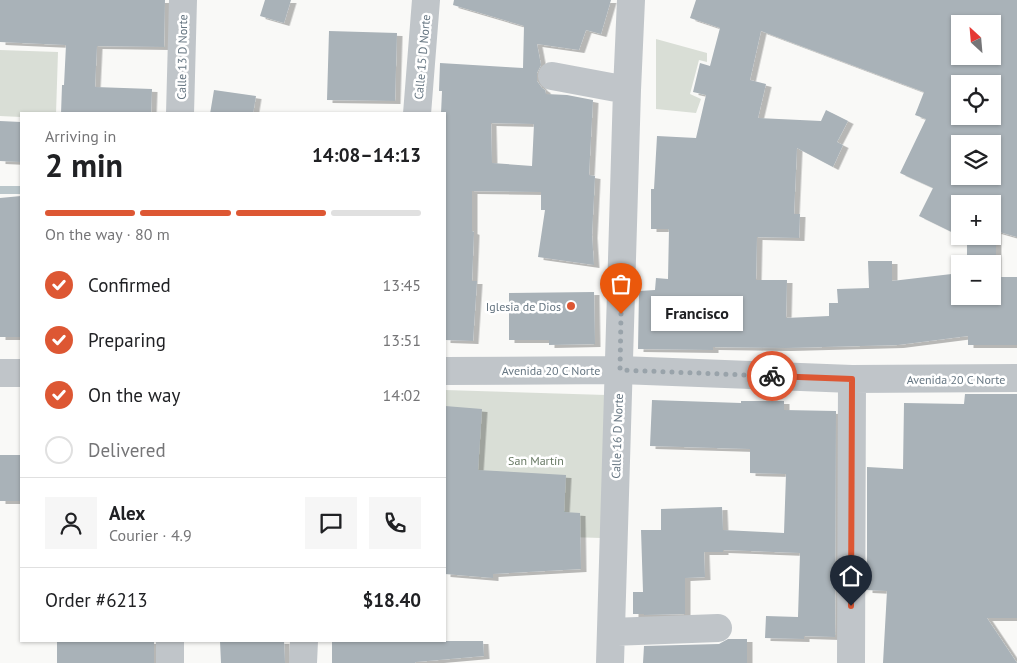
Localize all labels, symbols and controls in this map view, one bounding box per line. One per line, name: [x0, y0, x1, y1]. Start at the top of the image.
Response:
street label: Calle 13 D Norte: [174, 14, 190, 100]
street label: Calle 15 D Norte: [411, 14, 433, 100]
north arrow: [951, 15, 1001, 65]
map controls: [951, 15, 1001, 305]
button: locate: [951, 75, 1001, 125]
text: Arriving in: [45, 126, 116, 146]
button: layers: [951, 135, 1001, 185]
text: 14:08–14:13: [312, 143, 421, 167]
text: 2 min: [45, 144, 123, 186]
button: +: [951, 195, 1001, 245]
text: On the way · 80 m: [45, 224, 170, 244]
button: −: [951, 255, 1001, 305]
pin: [600, 263, 642, 314]
icon: bag: [607, 270, 635, 298]
icon: check: [45, 271, 73, 299]
text: Confirmed: [88, 273, 171, 297]
text: 13:45: [383, 275, 421, 295]
callout: Francisco: [651, 296, 744, 332]
place label: Iglesia de Dios: [486, 299, 561, 314]
marker: Iglesia de Dios: [565, 300, 577, 312]
text: Francisco: [665, 303, 729, 323]
icon: check: [45, 326, 73, 354]
text: Preparing: [88, 328, 166, 352]
text: 13:51: [383, 330, 421, 350]
courier: [747, 351, 797, 401]
icon: bike: [758, 362, 786, 390]
street label: Avenida 20 C Norte: [502, 363, 600, 378]
street label: Avenida 20 C Norte: [907, 372, 1005, 387]
icon: check: [45, 381, 73, 409]
text: On the way: [88, 383, 180, 407]
text: 14:02: [383, 385, 421, 405]
street label: Calle 16 D Norte: [608, 393, 626, 479]
text: Delivered: [88, 438, 166, 462]
park label: San Martín: [508, 453, 564, 468]
button: person: [45, 497, 97, 549]
button: chat: [305, 497, 357, 549]
button: phone: [369, 497, 421, 549]
text: Alex: [109, 501, 145, 525]
text: Courier · 4.9: [109, 525, 192, 545]
pin: [830, 555, 872, 606]
icon: home: [837, 562, 865, 590]
text: Order #6213: [45, 588, 148, 612]
text: $18.40: [362, 588, 421, 612]

